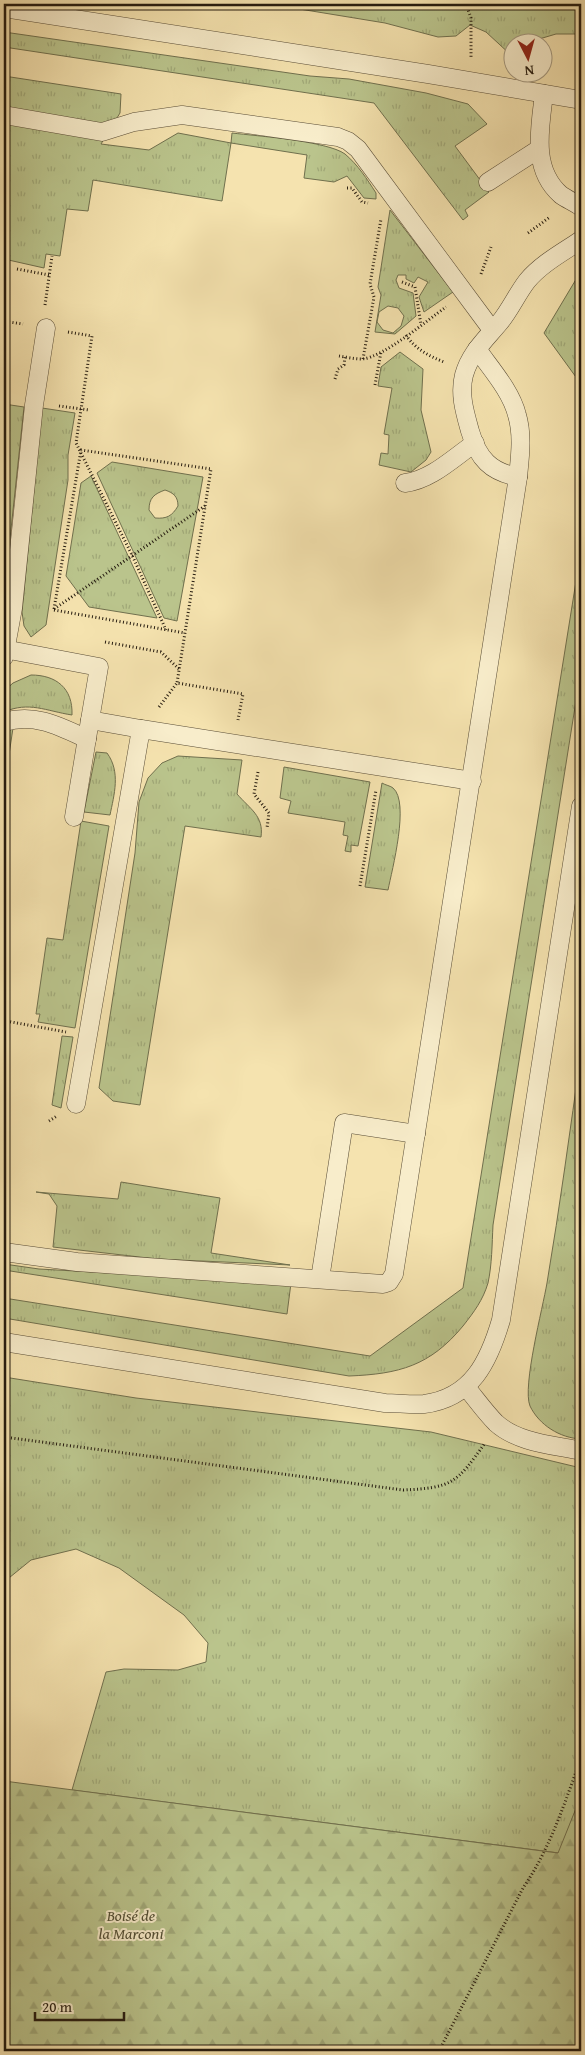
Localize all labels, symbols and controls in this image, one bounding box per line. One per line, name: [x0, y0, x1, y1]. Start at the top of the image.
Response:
north arrow: [502, 32, 552, 82]
text: N: [523, 60, 535, 81]
park label: Boisé de la Marconi: [98, 1903, 164, 1945]
scale bar: [35, 1990, 124, 2022]
text: 20 m: [42, 1996, 73, 2017]

